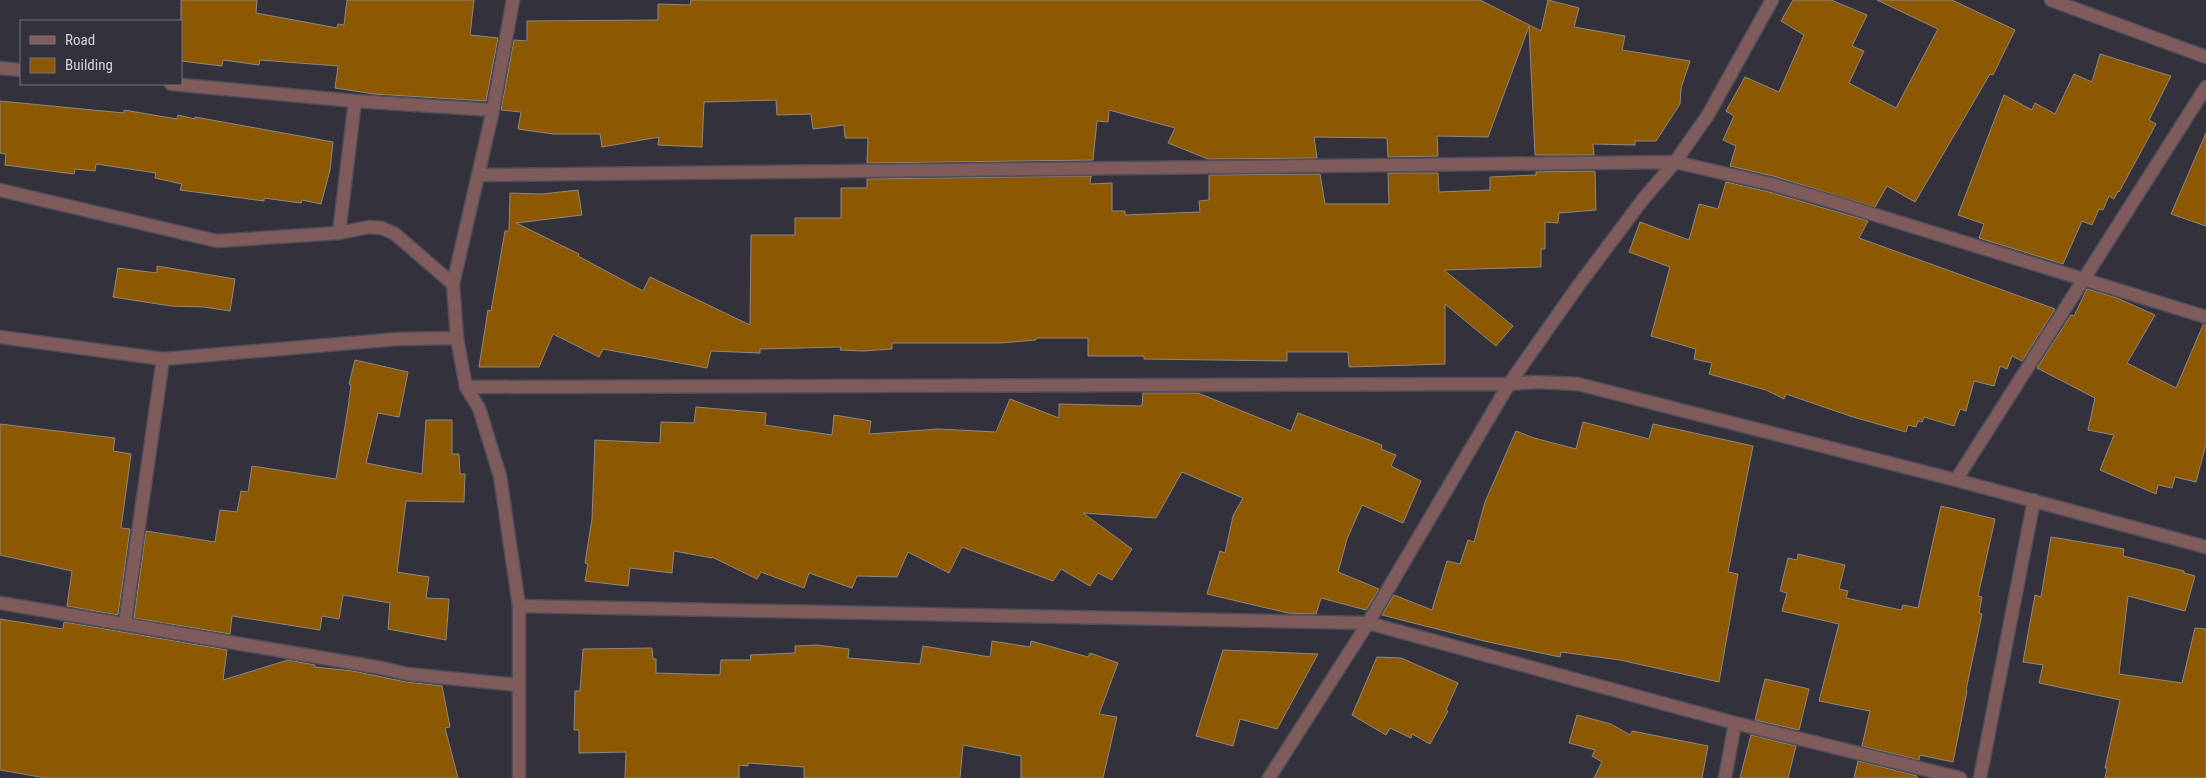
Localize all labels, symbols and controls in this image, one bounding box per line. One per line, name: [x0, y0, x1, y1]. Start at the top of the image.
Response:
legend: [20, 20, 182, 85]
text: Road: [65, 31, 95, 49]
text: Building: [65, 56, 113, 74]

